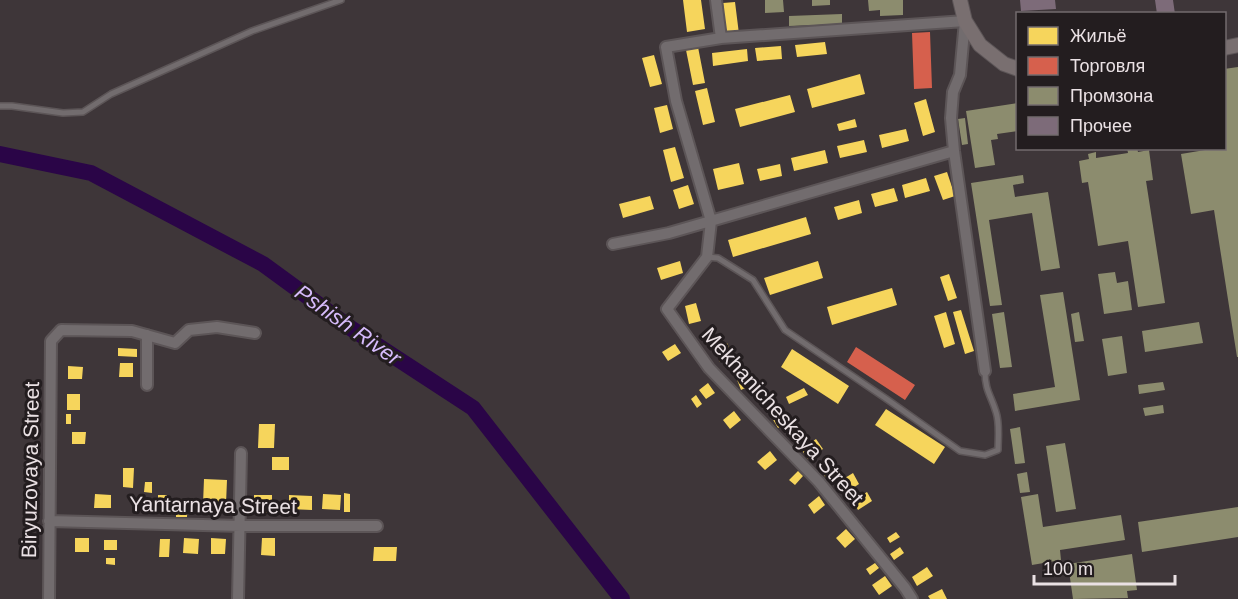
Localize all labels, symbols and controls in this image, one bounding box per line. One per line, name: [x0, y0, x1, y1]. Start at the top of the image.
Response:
legend: [1016, 12, 1226, 150]
text: Жильё: [1070, 26, 1127, 46]
text: Торговля: [1070, 56, 1145, 76]
text: Промзона: [1070, 86, 1154, 106]
text: Прочее: [1070, 116, 1132, 136]
water label: Pshish River: [290, 279, 407, 372]
street label: Mekhanicheskaya Street: [698, 323, 869, 509]
street label: Biryuzovaya Street: [17, 382, 43, 558]
street label: Yantarnaya Street: [129, 492, 297, 518]
scale bar: [1034, 548, 1175, 586]
text: 100 m: [1043, 559, 1093, 579]

